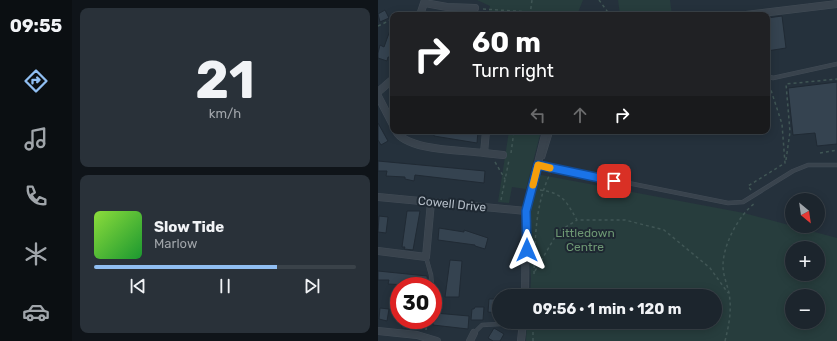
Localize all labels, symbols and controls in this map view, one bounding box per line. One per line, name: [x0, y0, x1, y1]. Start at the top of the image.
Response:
text: 09:55: [10, 15, 62, 37]
text: 60 m: [472, 26, 541, 59]
icon: right: [406, 28, 458, 80]
text: 21: [195, 49, 255, 111]
text: Turn right: [472, 60, 554, 82]
icon: directions: [22, 67, 50, 95]
icon: left: [527, 104, 549, 126]
icon: ahead: [569, 104, 591, 126]
icon: right: [611, 104, 633, 126]
text: km/h: [209, 106, 241, 121]
icon: music: [22, 125, 50, 153]
pin: [597, 164, 631, 198]
icon: arrive: [603, 170, 625, 192]
icon: phone: [22, 182, 50, 210]
street label: Cowell Drive: [417, 193, 487, 215]
north arrow: [785, 193, 825, 233]
map controls: [785, 193, 825, 329]
text: Slow Tide: [154, 218, 224, 236]
park label: Littledown Centre: [555, 226, 615, 254]
position arrow: [506, 229, 548, 271]
text: Marlow: [154, 236, 197, 251]
icon: climate: [22, 240, 50, 268]
button: +: [785, 241, 825, 281]
icon: previous: [127, 275, 149, 297]
icon: pause: [214, 275, 236, 297]
icon: next: [301, 275, 323, 297]
speed limit sign: 30: [390, 277, 442, 329]
button: −: [785, 289, 825, 329]
icon: car: [22, 298, 50, 326]
text: 09:56 · 1 min · 120 m: [533, 300, 682, 318]

